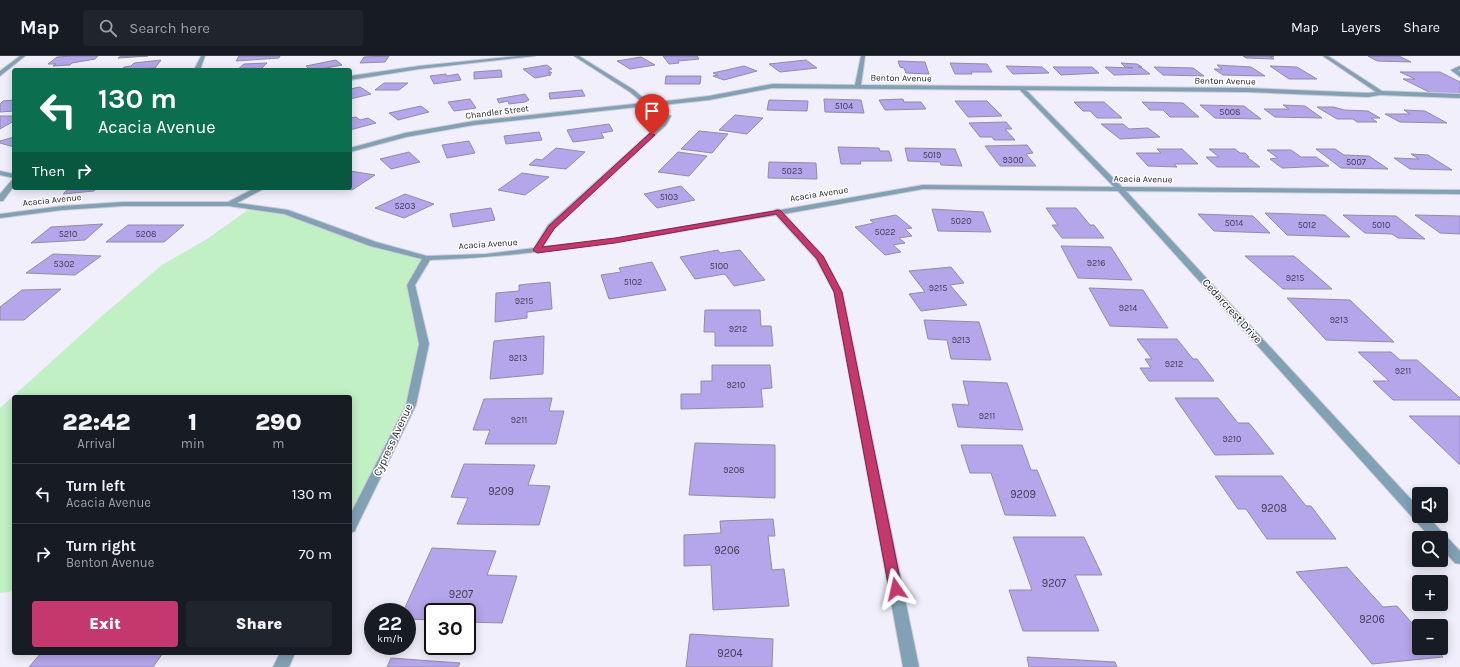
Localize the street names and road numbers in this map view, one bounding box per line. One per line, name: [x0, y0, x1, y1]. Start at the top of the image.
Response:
street label: Benton Avenue: [870, 72, 932, 84]
street label: Benton Avenue: [1194, 75, 1256, 87]
street label: Chandler Street: [465, 103, 530, 121]
street label: Acacia Avenue: [1114, 173, 1173, 185]
street label: Acacia Avenue: [789, 184, 849, 204]
street label: Acacia Avenue: [22, 192, 82, 208]
street label: Acacia Avenue: [458, 237, 518, 251]
street label: Cedarcrest Drive: [1200, 276, 1265, 346]
street label: Cypress Avenue: [371, 401, 416, 478]

